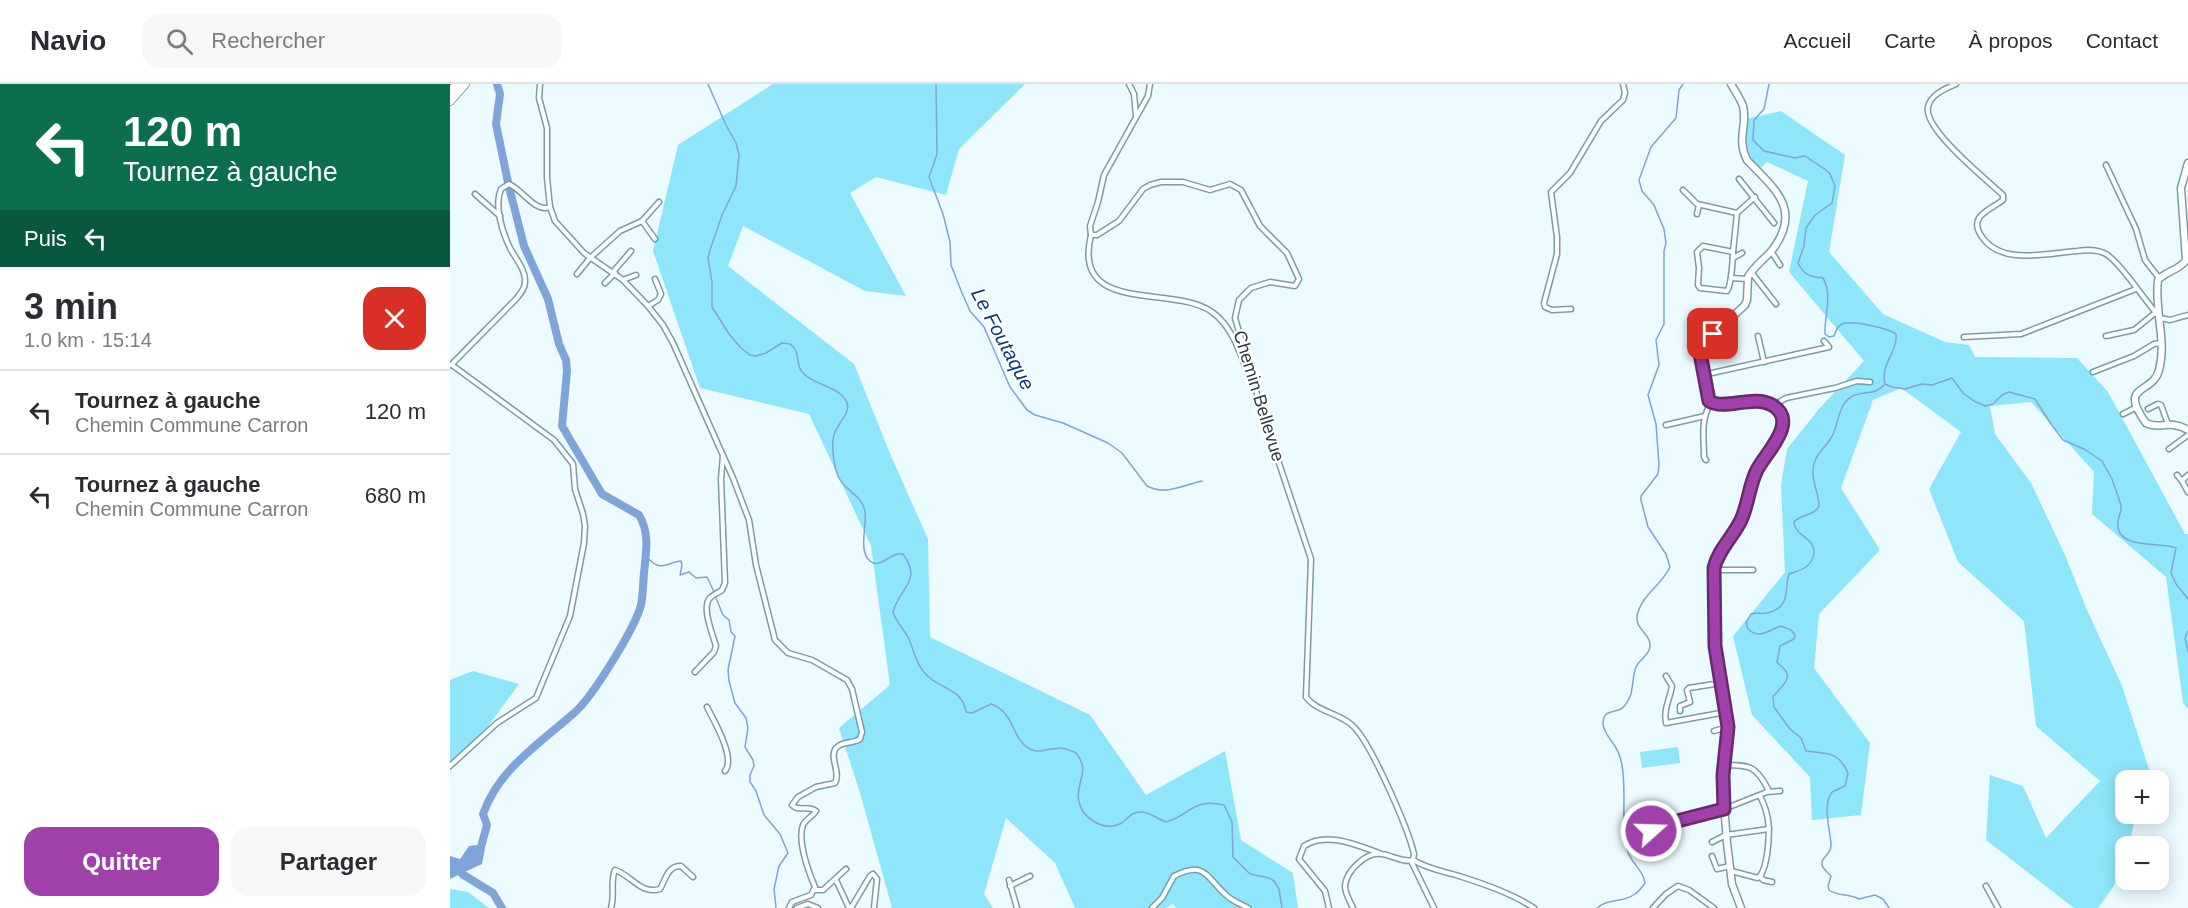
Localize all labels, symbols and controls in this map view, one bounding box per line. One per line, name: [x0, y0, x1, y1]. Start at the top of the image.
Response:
search box: [142, 14, 562, 68]
text: Navio: [30, 25, 106, 56]
icon: search: [163, 25, 196, 58]
text: Rechercher: [211, 28, 325, 53]
text: Accueil: [1784, 29, 1851, 52]
text: Carte: [1884, 29, 1936, 52]
text: À propos: [1969, 29, 2053, 52]
text: Contact: [2086, 29, 2158, 52]
icon: left: [24, 108, 102, 186]
text: 120 m: [123, 108, 242, 155]
text: Tournez à gauche: [123, 157, 338, 187]
icon: left: [79, 222, 112, 255]
text: Puis: [24, 226, 67, 251]
water label: Le Foutaque: [967, 284, 1039, 394]
text: 3 min: [24, 286, 118, 327]
button: close: [363, 287, 426, 350]
pin: [1687, 308, 1738, 359]
icon: arrive: [1696, 317, 1729, 350]
street label: Chemin Bellevue: [1230, 328, 1288, 464]
text: 1.0 km · 15:14: [24, 329, 152, 351]
text: Tournez à gauche: [75, 388, 260, 413]
icon: left: [24, 396, 57, 429]
text: 120 m: [365, 399, 426, 424]
text: Chemin Commune Carron: [75, 414, 308, 436]
text: Tournez à gauche: [75, 472, 260, 497]
icon: left: [24, 480, 57, 513]
text: 680 m: [365, 483, 426, 508]
text: Chemin Commune Carron: [75, 498, 308, 520]
map controls: [2115, 770, 2169, 890]
button: +: [2115, 770, 2169, 824]
position arrow: [1619, 799, 1683, 863]
button: Quitter: [24, 827, 219, 896]
button: Partager: [231, 827, 426, 896]
button: −: [2115, 836, 2169, 890]

